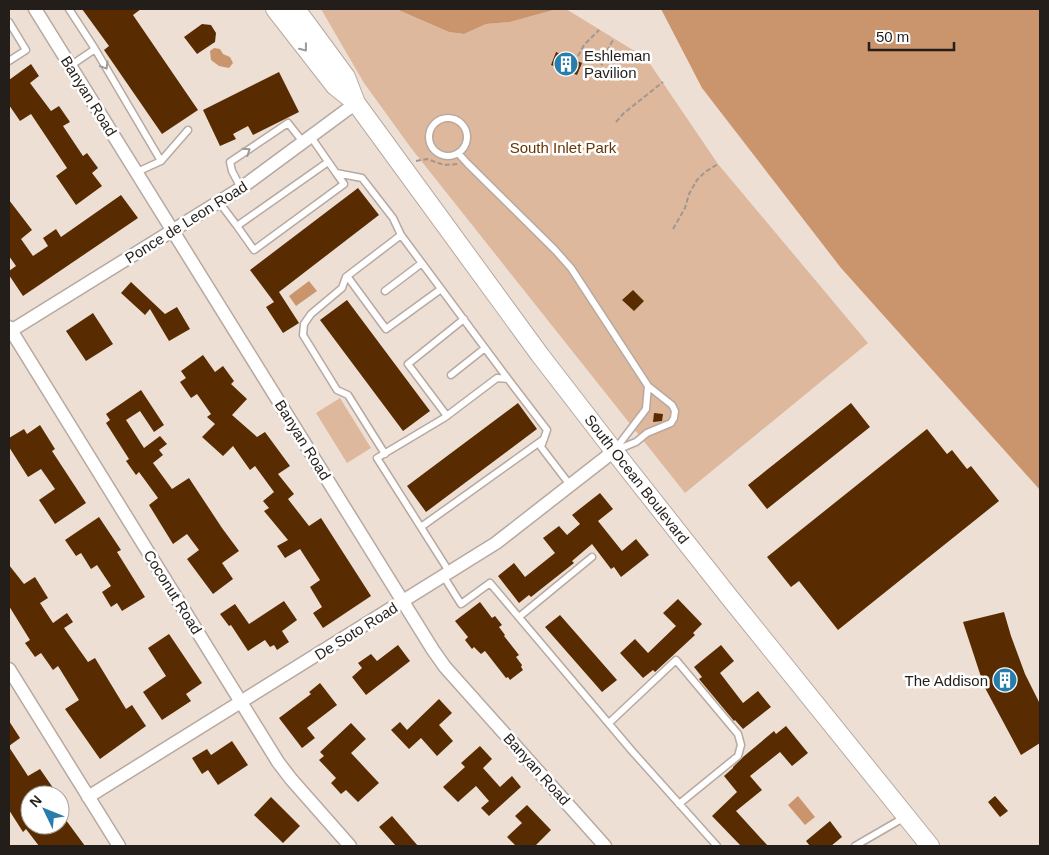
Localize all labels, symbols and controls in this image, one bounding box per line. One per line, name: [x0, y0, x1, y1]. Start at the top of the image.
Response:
scale bar: [869, 20, 954, 52]
text: 50 m: [876, 28, 909, 45]
one-way arrow: [298, 42, 307, 52]
place label: Eshleman Pavilion: [584, 47, 651, 81]
building icon: Eshleman Pavilion: [553, 51, 579, 77]
street label: Banyan Road: [58, 53, 120, 139]
one-way arrow: [98, 61, 108, 70]
park label: South Inlet Park: [510, 139, 617, 156]
one-way arrow: [241, 148, 250, 157]
street label: Ponce de Leon Road: [122, 177, 250, 267]
street label: Banyan Road: [272, 397, 334, 483]
street label: South Ocean Boulevard: [581, 411, 693, 547]
street label: Coconut Road: [140, 547, 206, 637]
street label: De Soto Road: [312, 599, 400, 663]
building icon: The Addison: [992, 667, 1018, 693]
place label: The Addison: [905, 672, 988, 689]
street label: Banyan Road: [500, 730, 574, 808]
north arrow: [20, 785, 70, 835]
text: N: [26, 792, 45, 810]

